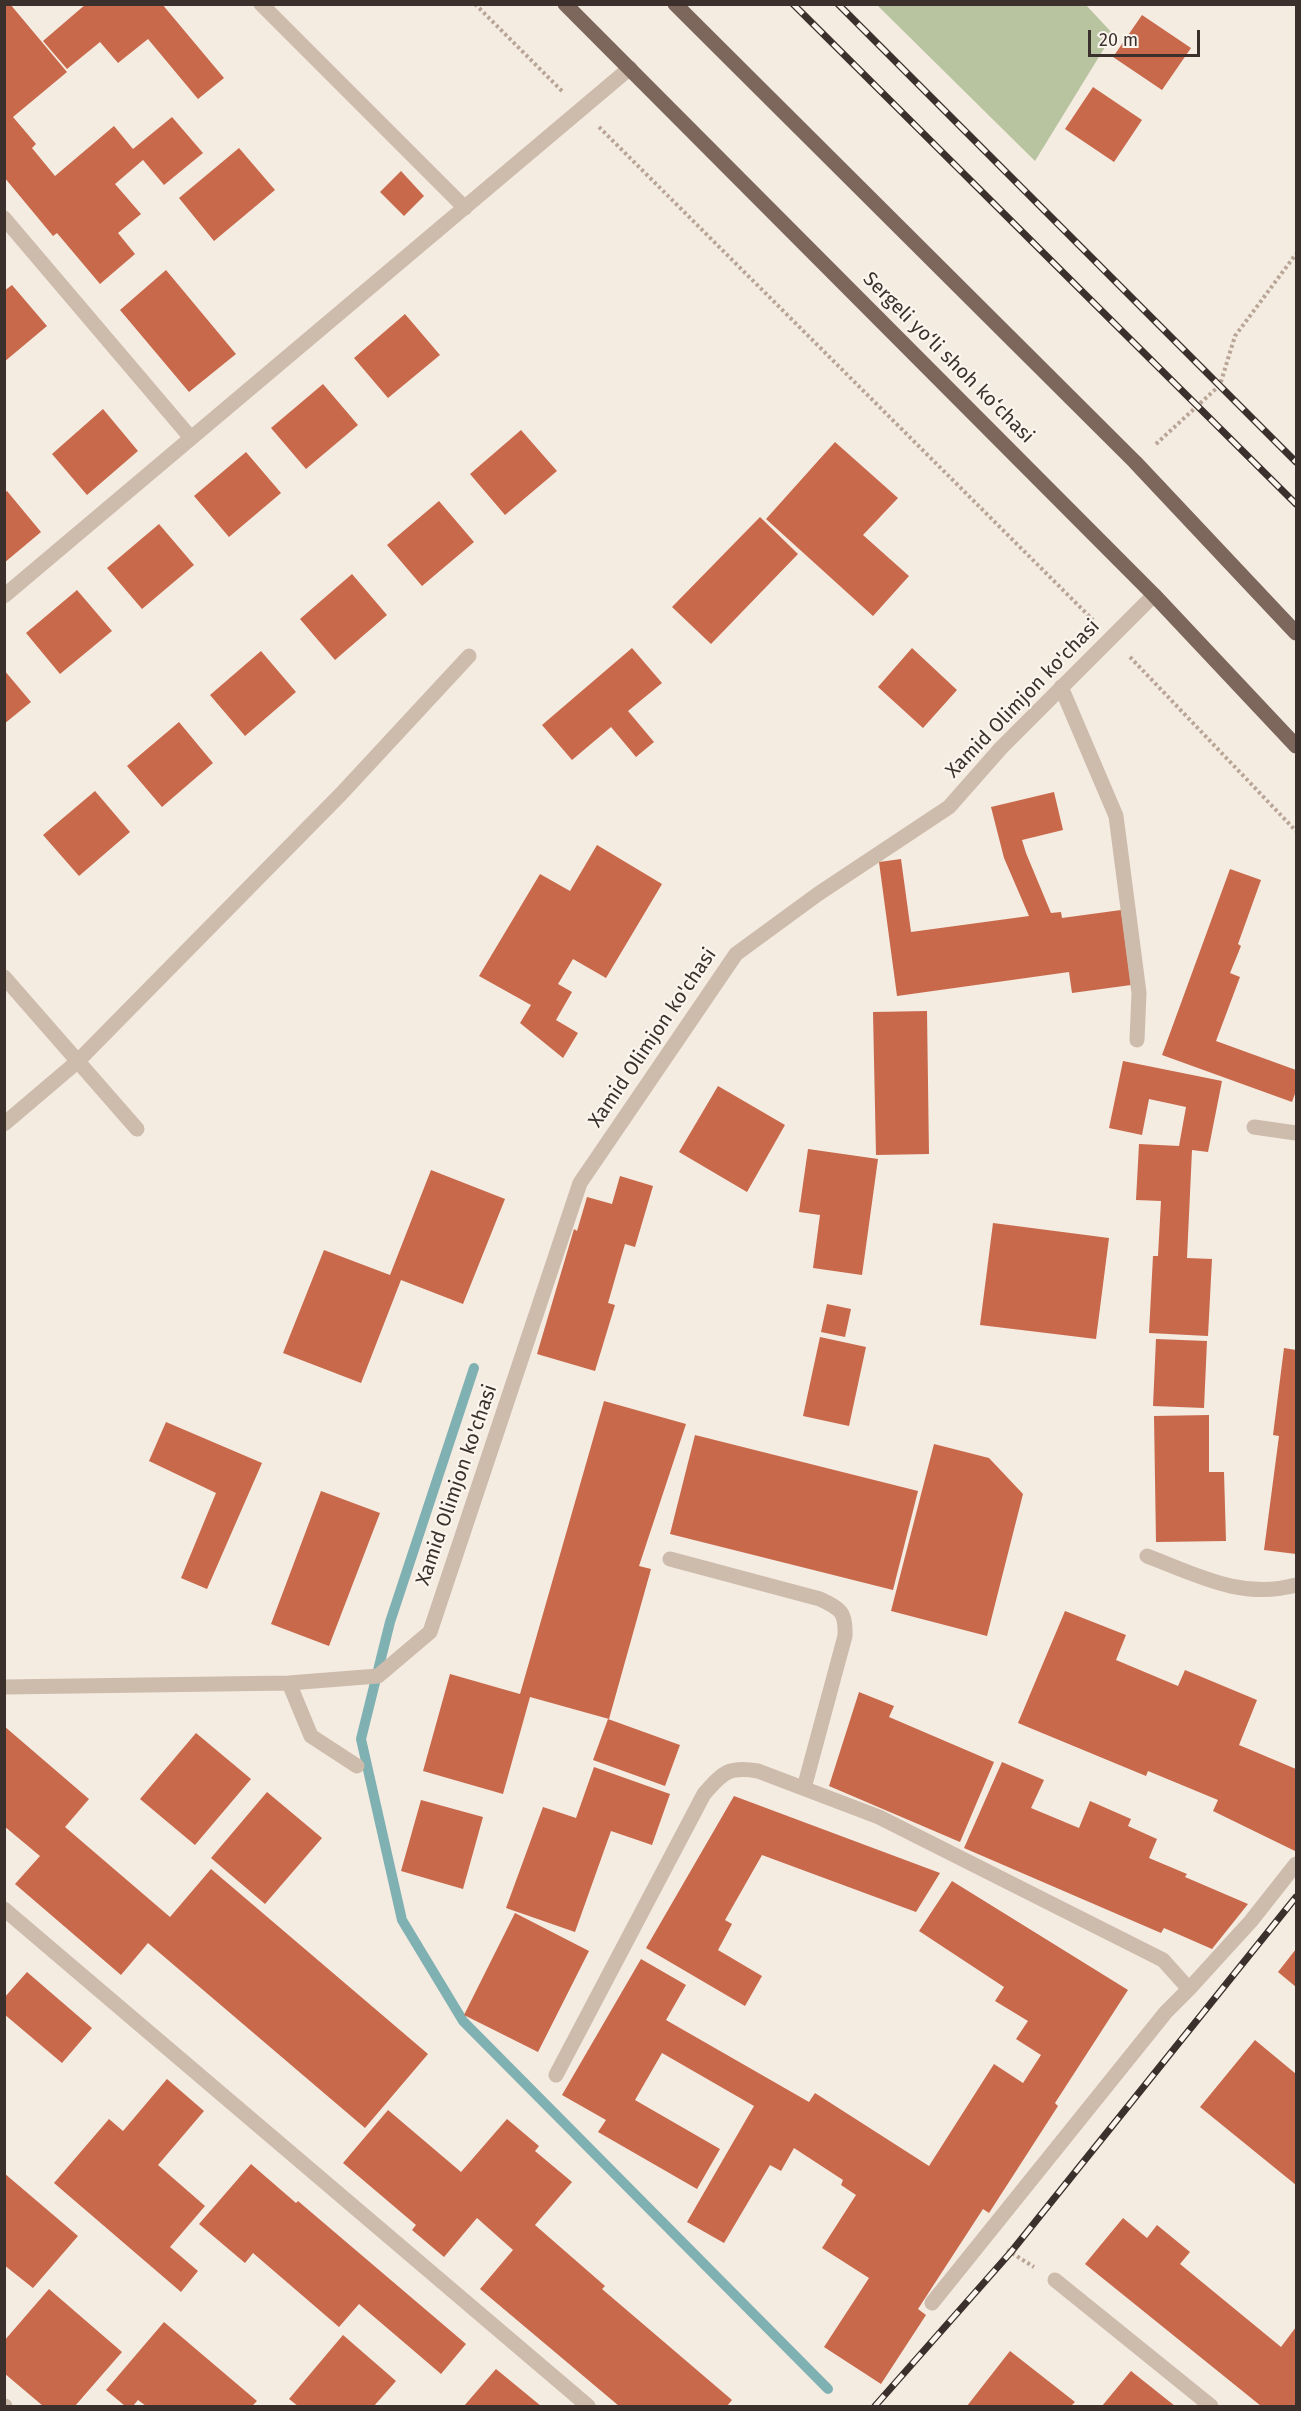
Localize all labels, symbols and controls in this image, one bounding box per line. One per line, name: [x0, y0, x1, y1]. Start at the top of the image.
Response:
scale bar: [1091, 18, 1204, 56]
text: 20 m: [1099, 29, 1138, 51]
street label: Sergeli yo‘li shoh ko‘chasi: [857, 267, 1039, 449]
street label: Xamid Olimjon ko'chasi: [941, 615, 1105, 783]
street label: Xamid Olimjon ko'chasi: [584, 944, 722, 1132]
street label: Xamid Olimjon ko'chasi: [411, 1381, 503, 1589]

